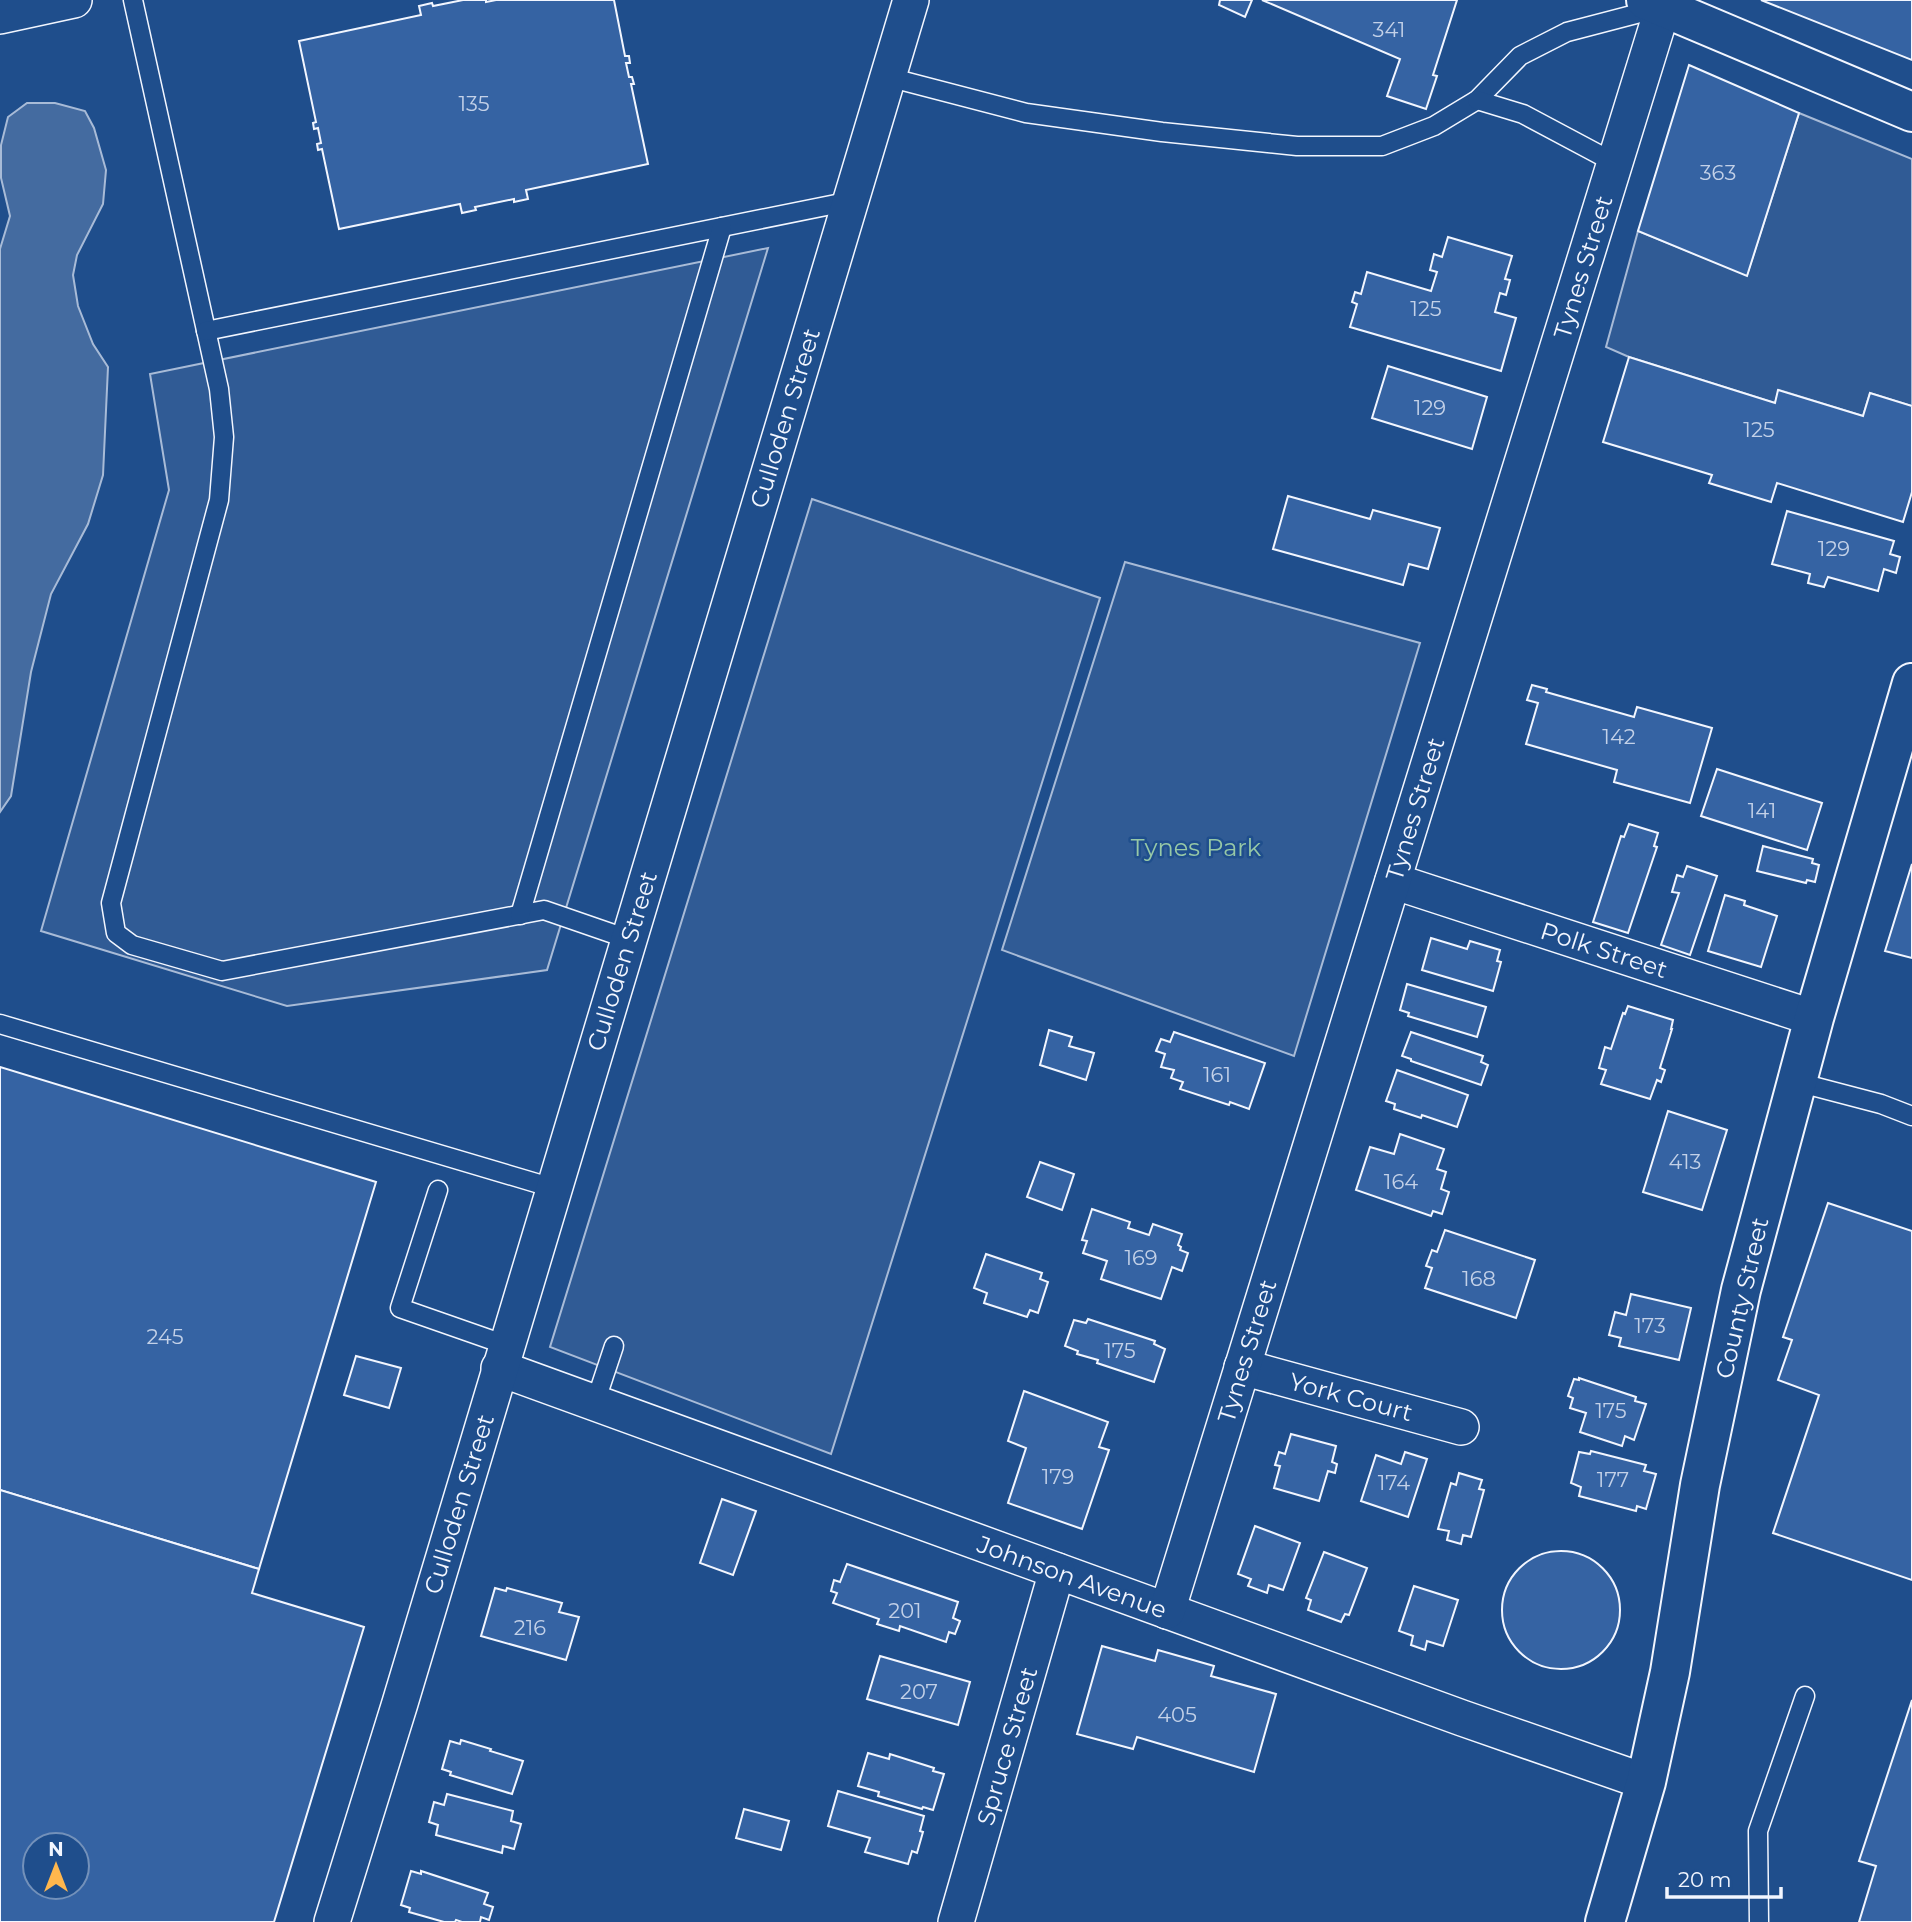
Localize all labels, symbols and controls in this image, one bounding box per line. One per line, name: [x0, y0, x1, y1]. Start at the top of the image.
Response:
house number: 341: [1373, 17, 1405, 42]
house number: 135: [458, 91, 490, 116]
house number: 363: [1700, 160, 1736, 185]
street label: Tynes Street: [1547, 192, 1619, 342]
house number: 125: [1410, 296, 1442, 321]
street label: Culloden Street: [744, 324, 826, 511]
house number: 129: [1414, 395, 1446, 420]
house number: 125: [1743, 417, 1775, 442]
house number: 129: [1818, 536, 1850, 561]
house number: 142: [1602, 724, 1636, 749]
street label: Tynes Street: [1379, 734, 1451, 884]
house number: 141: [1748, 798, 1776, 823]
park label: Tynes Park: [1131, 833, 1262, 862]
street label: Culloden Street: [581, 867, 663, 1054]
street label: Polk Street: [1537, 916, 1671, 984]
house number: 161: [1203, 1062, 1231, 1087]
house number: 413: [1669, 1149, 1701, 1174]
house number: 164: [1384, 1169, 1418, 1194]
street label: County Street: [1709, 1214, 1775, 1381]
house number: 169: [1124, 1245, 1158, 1270]
house number: 168: [1462, 1266, 1496, 1291]
street label: Tynes Street: [1211, 1276, 1283, 1426]
house number: 173: [1634, 1313, 1666, 1338]
house number: 245: [146, 1324, 184, 1349]
house number: 175: [1104, 1338, 1136, 1363]
street label: York Court: [1286, 1367, 1416, 1427]
house number: 175: [1595, 1398, 1627, 1423]
street label: Culloden Street: [418, 1410, 500, 1597]
house number: 179: [1042, 1464, 1074, 1489]
house number: 177: [1597, 1467, 1629, 1492]
house number: 174: [1378, 1470, 1410, 1495]
street label: Johnson Avenue: [972, 1529, 1171, 1625]
house number: 201: [888, 1598, 922, 1623]
house number: 216: [514, 1615, 546, 1640]
street label: Spruce Street: [971, 1663, 1044, 1829]
house number: 207: [900, 1679, 938, 1704]
house number: 405: [1157, 1702, 1197, 1727]
north arrow: [21, 1831, 91, 1901]
text: N: [48, 1838, 64, 1861]
scale bar: [1667, 1856, 1781, 1900]
text: 20 m: [1678, 1867, 1732, 1892]

